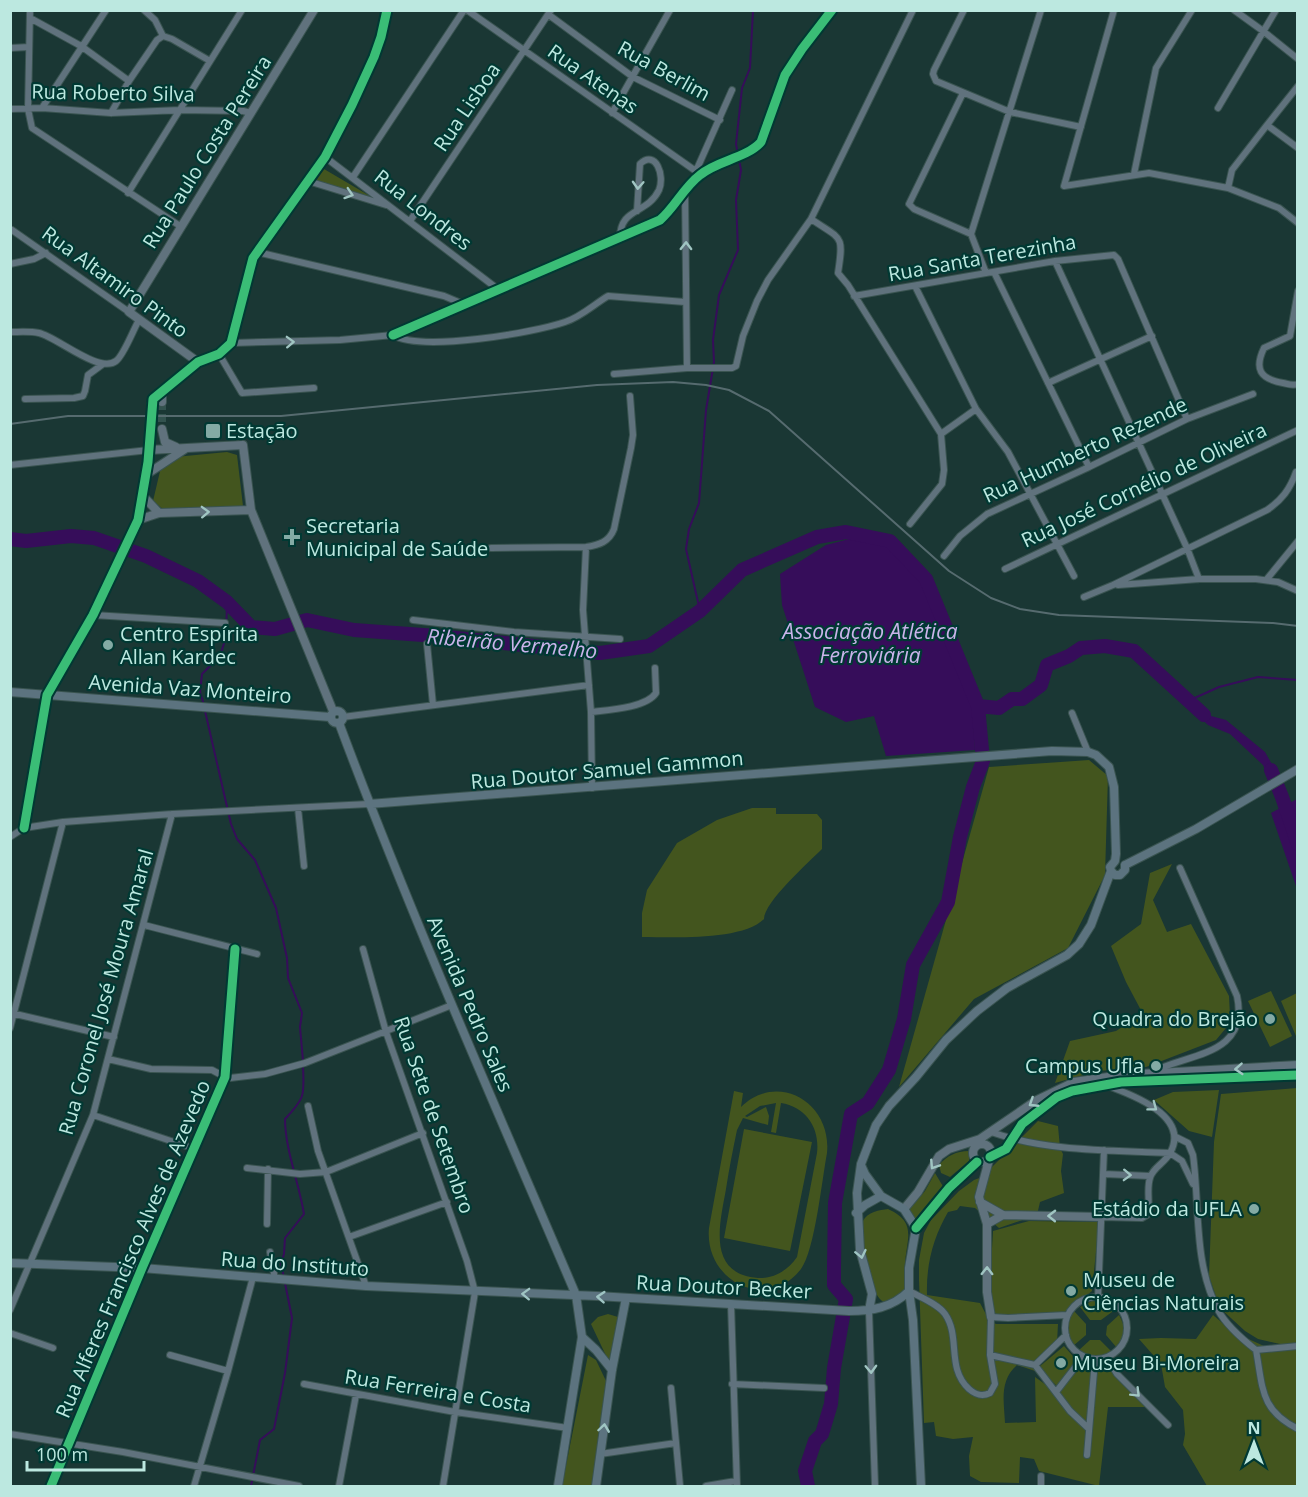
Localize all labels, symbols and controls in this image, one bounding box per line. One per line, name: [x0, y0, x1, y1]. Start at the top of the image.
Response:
street label: Rua Berlim: [613, 34, 715, 107]
street label: Rua Atenas: [543, 37, 644, 120]
street label: Rua Paulo Costa Pereira: [136, 50, 277, 254]
street label: Rua Lisboa: [427, 57, 506, 156]
street label: Rua Roberto Silva: [31, 78, 195, 107]
street label: Rua Londres: [369, 163, 478, 256]
one-way arrow: [631, 181, 644, 190]
one-way arrow: [343, 187, 354, 199]
street label: Rua Altamiro Pinto: [37, 219, 194, 344]
street label: Rua Santa Terezinha: [886, 228, 1078, 287]
one-way arrow: [680, 242, 692, 251]
one-way arrow: [285, 335, 294, 348]
street label: Rua Humberto Rezende: [978, 390, 1191, 509]
street label: Rua José Cornélio de Oliveira: [1017, 416, 1271, 553]
place label: Estação: [226, 417, 298, 444]
marker: Estação: [204, 422, 222, 440]
one-way arrow: [200, 506, 209, 518]
place label: Secretaria Municipal de Saúde: [306, 512, 488, 562]
marker: Secretaria Municipal de Saúde: [283, 528, 301, 546]
water label: Associação Atlética Ferroviária: [780, 617, 958, 669]
place label: Centro Espírita Allan Kardec: [120, 620, 258, 670]
water label: Ribeirão Vermelho: [426, 622, 598, 664]
marker: Centro Espírita Allan Kardec: [101, 638, 115, 652]
street label: Avenida Vaz Monteiro: [88, 668, 292, 709]
street label: Rua Doutor Samuel Gammon: [470, 744, 744, 795]
street label: Rua Coronel José Moura Amaral: [52, 846, 159, 1138]
street label: Avenida Pedro Sales: [421, 912, 520, 1096]
place label: Quadra do Brejão: [1092, 1005, 1258, 1032]
marker: Quadra do Brejão: [1263, 1012, 1277, 1026]
street label: Rua Sete de Setembro: [388, 1013, 481, 1217]
place label: Campus Ufla: [1025, 1052, 1144, 1079]
marker: Campus Ufla: [1149, 1059, 1163, 1073]
one-way arrow: [1235, 1062, 1244, 1075]
street label: Rua Alferes Francisco Alves de Azevedo: [49, 1076, 216, 1422]
one-way arrow: [1029, 1096, 1039, 1108]
one-way arrow: [1146, 1100, 1157, 1111]
one-way arrow: [930, 1158, 941, 1169]
one-way arrow: [1122, 1169, 1131, 1182]
place label: Estádio da UFLA: [1092, 1195, 1242, 1222]
marker: Estádio da UFLA: [1247, 1202, 1261, 1216]
one-way arrow: [1048, 1210, 1057, 1222]
street label: Rua do Instituto: [220, 1245, 370, 1282]
one-way arrow: [854, 1249, 867, 1259]
one-way arrow: [981, 1266, 993, 1275]
place label: Museu de Ciências Naturais: [1083, 1266, 1244, 1316]
street label: Rua Doutor Becker: [635, 1268, 813, 1305]
marker: Museu de Ciências Naturais: [1064, 1284, 1078, 1298]
one-way arrow: [521, 1287, 530, 1300]
one-way arrow: [596, 1290, 605, 1303]
place label: Museu Bi-Moreira: [1073, 1349, 1240, 1376]
marker: Museu Bi-Moreira: [1054, 1356, 1068, 1370]
street label: Rua Ferreira e Costa: [343, 1362, 533, 1419]
one-way arrow: [865, 1365, 878, 1374]
one-way arrow: [1128, 1385, 1139, 1396]
north arrow: [1224, 1413, 1284, 1473]
text: N: [1247, 1417, 1261, 1439]
one-way arrow: [597, 1424, 609, 1433]
scale bar: [27, 1434, 144, 1472]
text: 100 m: [36, 1442, 88, 1466]

